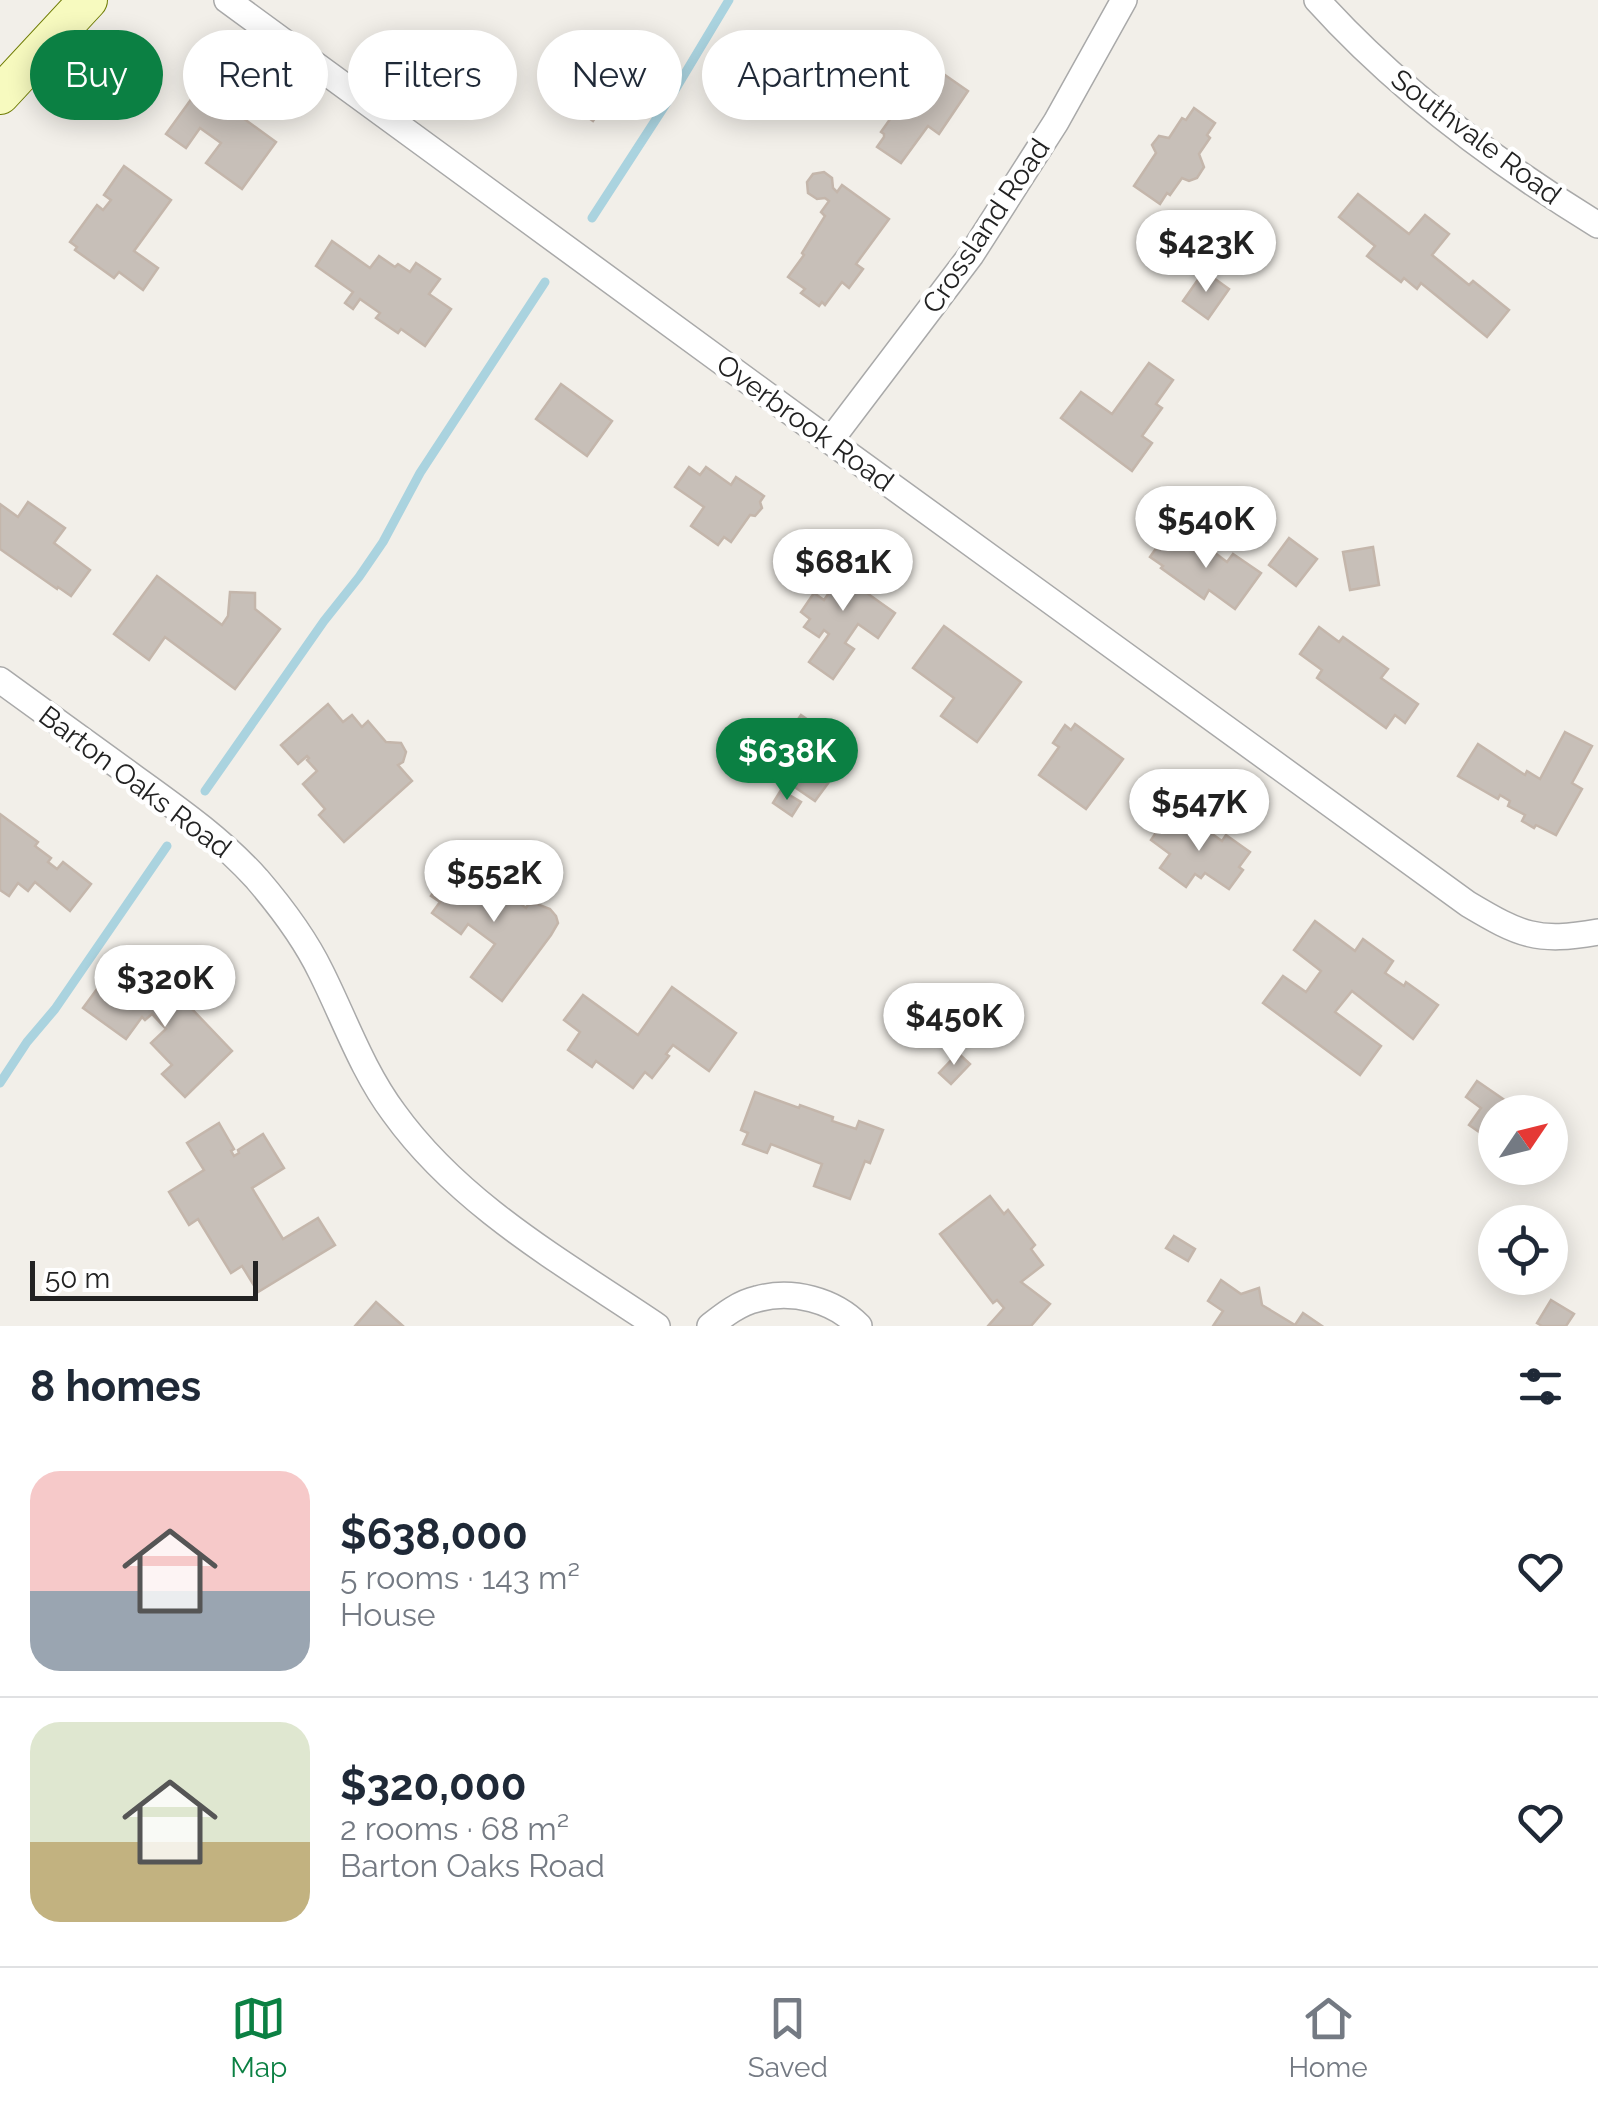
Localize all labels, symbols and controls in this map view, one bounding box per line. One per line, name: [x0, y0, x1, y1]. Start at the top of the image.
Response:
chip: Buy: [30, 30, 163, 120]
chip: Rent: [183, 30, 328, 120]
chip: Filters: [348, 30, 517, 120]
chip: New: [537, 30, 682, 120]
chip: Apartment: [702, 30, 945, 120]
street label: Southvale Road: [1385, 62, 1567, 212]
street label: Crossland Road: [916, 133, 1056, 319]
pin: $423K: [1136, 210, 1276, 295]
text: $423K: [1158, 224, 1254, 261]
street label: Overbrook Road: [710, 348, 900, 498]
pin: $540K: [1136, 486, 1276, 571]
text: $540K: [1157, 500, 1255, 537]
pin: $681K: [773, 529, 913, 614]
text: $681K: [795, 543, 891, 580]
street label: Barton Oaks Road: [32, 699, 238, 865]
pin: $638K: [717, 718, 857, 803]
text: $638K: [738, 732, 836, 769]
pin: $547K: [1129, 769, 1269, 854]
text: $547K: [1151, 783, 1247, 820]
pin: $552K: [424, 840, 564, 925]
text: $552K: [446, 854, 542, 891]
pin: $320K: [95, 945, 235, 1030]
text: $320K: [116, 959, 214, 996]
pin: $450K: [884, 983, 1024, 1068]
text: $450K: [905, 997, 1003, 1034]
north arrow: [1478, 1095, 1568, 1185]
map controls: [1478, 1095, 1568, 1295]
button: locate: [1478, 1205, 1568, 1295]
scale bar: [30, 1256, 258, 1300]
text: 50 m: [45, 1262, 110, 1295]
icon: filters: [1513, 1359, 1568, 1414]
text: 8 homes: [30, 1362, 201, 1411]
text: $638,000: [340, 1510, 528, 1559]
icon: home: [110, 1511, 230, 1631]
icon: heart: [1513, 1544, 1568, 1599]
text: 5 rooms · 143 m²: [340, 1559, 580, 1596]
text: House: [340, 1596, 436, 1633]
text: $320,000: [340, 1761, 526, 1810]
icon: home: [110, 1762, 230, 1882]
icon: heart: [1513, 1795, 1568, 1850]
text: 2 rooms · 68 m²: [340, 1810, 569, 1847]
text: Barton Oaks Road: [340, 1847, 605, 1884]
tab: Map: [230, 1991, 287, 2084]
tab: Saved: [748, 1991, 828, 2084]
tab: Home: [1288, 1991, 1368, 2084]

